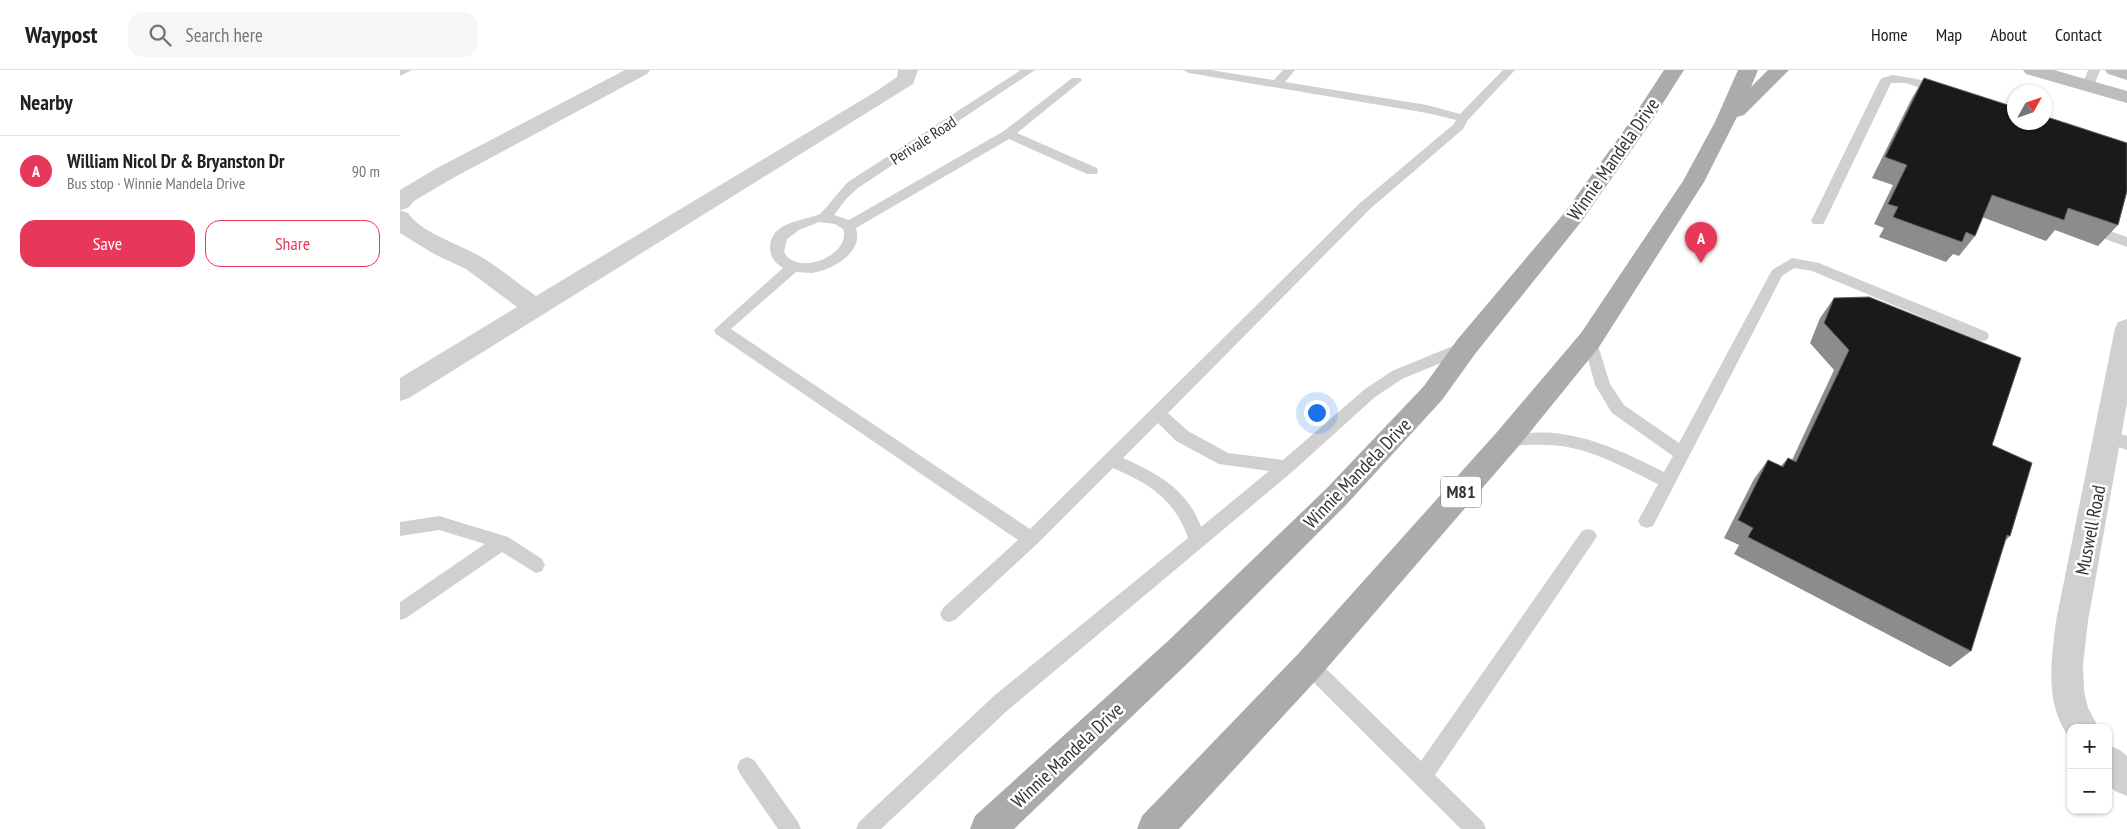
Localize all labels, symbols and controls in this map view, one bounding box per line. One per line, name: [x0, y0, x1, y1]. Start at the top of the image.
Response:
search box: [128, 12, 478, 57]
text: Waypost: [25, 19, 98, 50]
icon: search: [146, 21, 174, 49]
text: Search here: [186, 23, 263, 47]
text: Home: [1871, 23, 1908, 46]
text: Map: [1936, 23, 1962, 46]
text: About: [1990, 23, 2027, 46]
text: Contact: [2055, 23, 2102, 46]
north arrow: [2007, 85, 2052, 130]
text: Nearby: [20, 89, 73, 116]
street label: Winnie Mandela Drive: [1562, 93, 1664, 225]
street label: Perivale Road: [886, 111, 960, 169]
text: William Nicol Dr & Bryanston Dr: [67, 149, 285, 173]
text: A: [32, 161, 40, 181]
text: 90 m: [352, 161, 380, 181]
text: Bus stop · Winnie Mandela Drive: [67, 173, 245, 193]
button: Save: [20, 220, 195, 267]
button: Share: [205, 220, 380, 267]
pin: A: [1685, 222, 1717, 263]
your location: [1304, 400, 1330, 426]
street label: Winnie Mandela Drive: [1298, 413, 1416, 533]
road number: M81: [1441, 477, 1481, 508]
street label: Muswell Road: [2070, 483, 2110, 577]
street label: Winnie Mandela Drive: [1006, 697, 1128, 813]
map controls: [2067, 724, 2112, 814]
button: +: [2067, 724, 2112, 769]
button: −: [2067, 769, 2112, 814]

